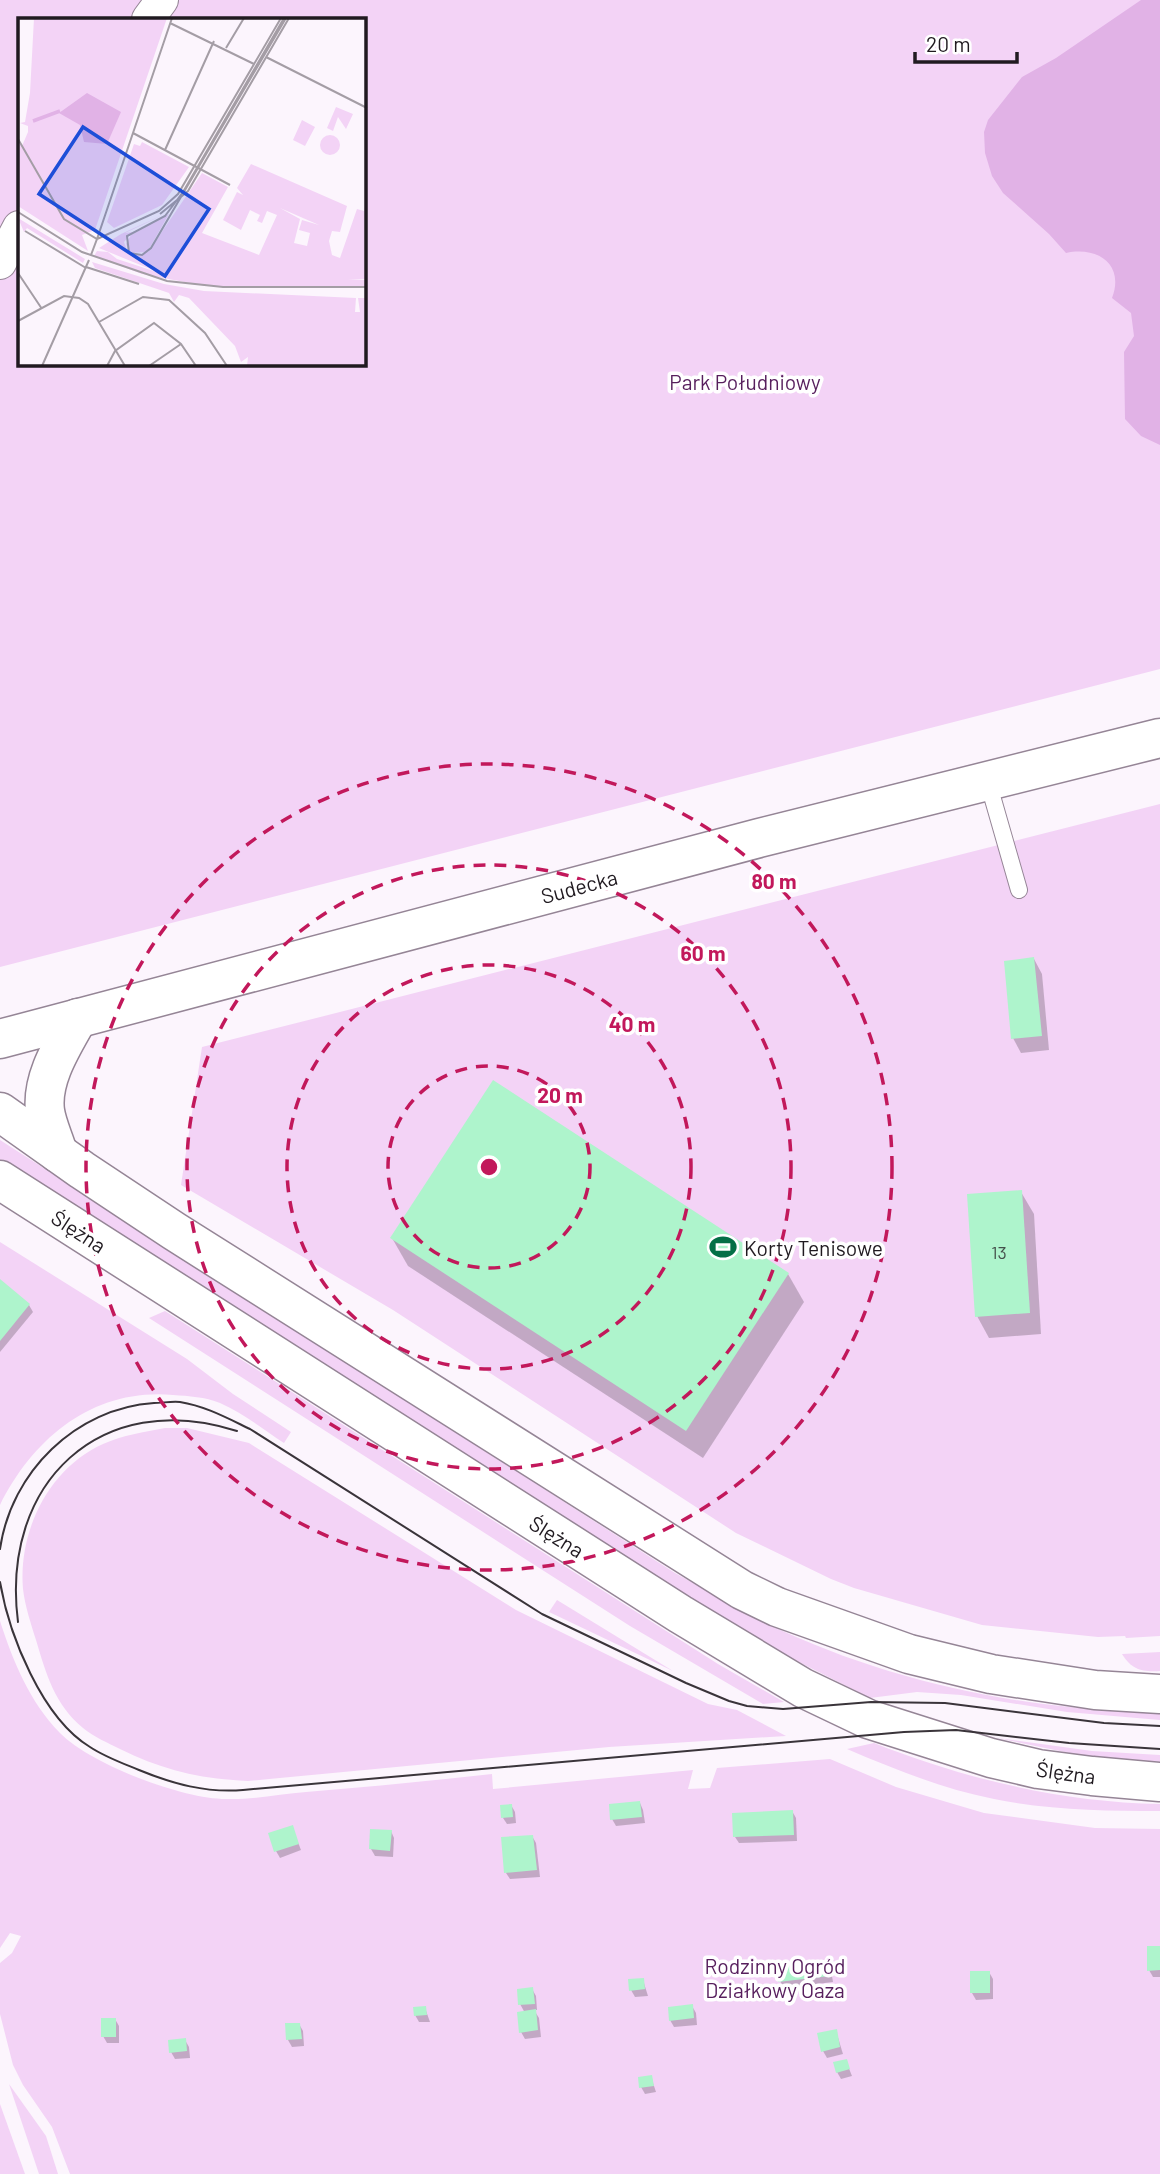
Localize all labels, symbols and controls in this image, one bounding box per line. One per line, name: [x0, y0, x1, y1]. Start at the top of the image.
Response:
inset map: [18, 18, 366, 366]
scale bar: [915, 21, 1016, 65]
text: 20 m: [926, 31, 971, 56]
park label: Park Południowy: [669, 369, 821, 394]
street label: Sudecka: [538, 864, 620, 908]
text: 80 m: [751, 868, 797, 893]
text: 60 m: [681, 940, 725, 965]
text: 40 m: [609, 1011, 655, 1036]
text: 20 m: [537, 1082, 583, 1107]
centre of rings: [477, 1155, 501, 1179]
street label: Ślężna: [47, 1204, 111, 1258]
sports icon: Korty Tenisowe: [708, 1232, 738, 1262]
place label: Korty Tenisowe: [744, 1235, 883, 1260]
house number: 13: [991, 1241, 1007, 1263]
street label: Ślężna: [525, 1510, 589, 1562]
street label: Ślężna: [1035, 1755, 1097, 1789]
park label: Rodzinny Ogród Działkowy Oaza: [704, 1953, 846, 2002]

